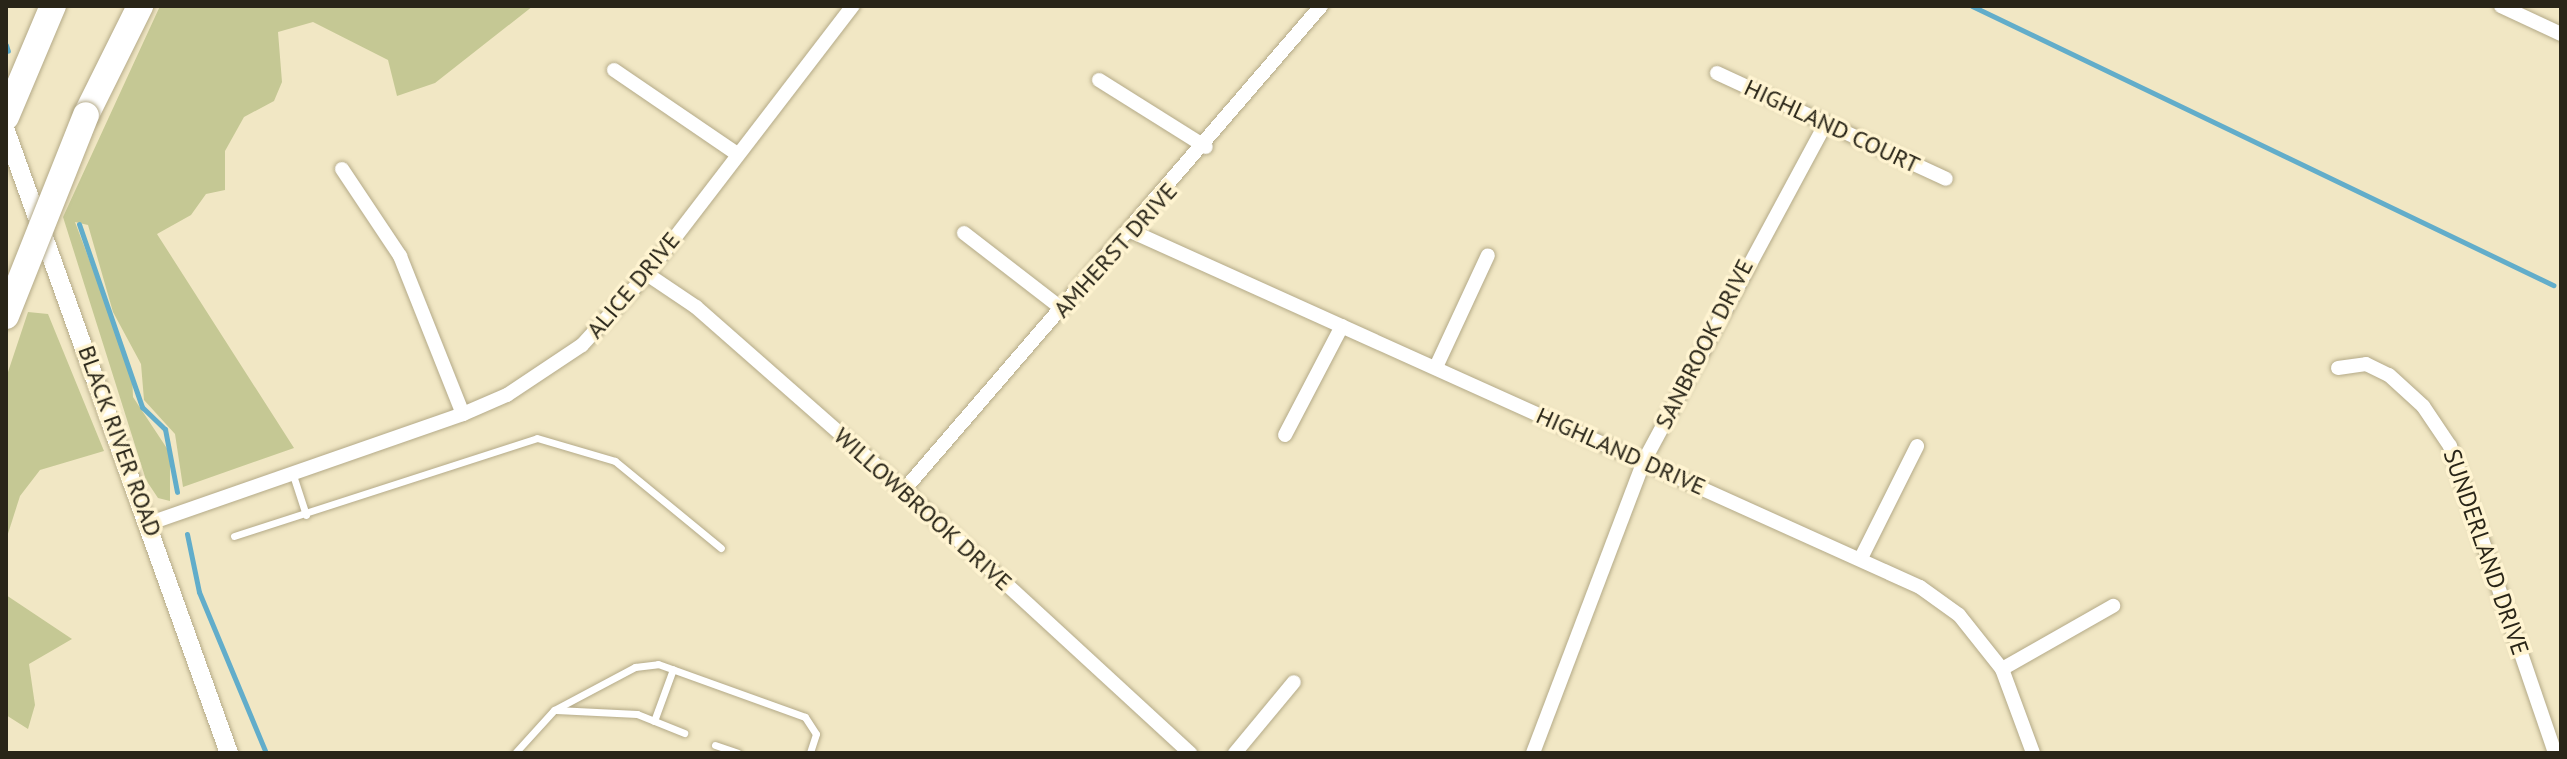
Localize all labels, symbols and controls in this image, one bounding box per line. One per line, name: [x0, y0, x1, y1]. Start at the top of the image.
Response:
street label: HIGHLAND COURT: [1740, 73, 1924, 179]
street label: AMHERST DRIVE: [1047, 176, 1183, 324]
street label: ALICE DRIVE: [580, 226, 686, 344]
street label: SANBROOK DRIVE: [1649, 254, 1759, 434]
street label: BLACK RIVER ROAD: [72, 341, 168, 541]
street label: HIGHLAND DRIVE: [1532, 401, 1710, 501]
street label: WILLOWBROOK DRIVE: [828, 421, 1018, 597]
street label: SUNDERLAND DRIVE: [2437, 445, 2535, 659]

